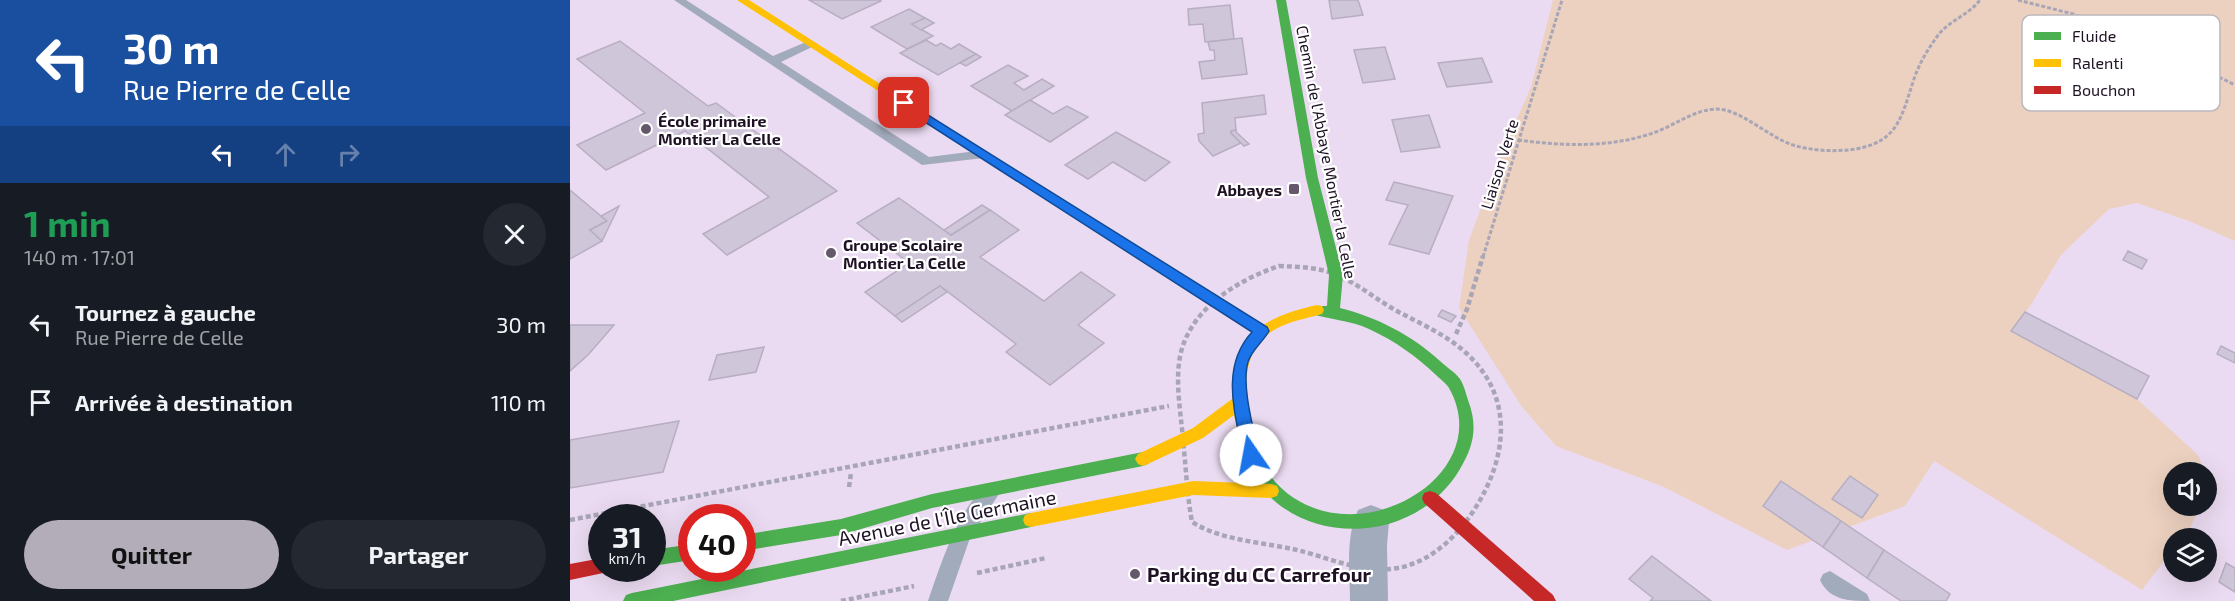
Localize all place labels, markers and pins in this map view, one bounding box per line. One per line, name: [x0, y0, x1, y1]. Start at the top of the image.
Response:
pin: [878, 77, 929, 128]
place label: École primaire Montier La Celle: [658, 111, 781, 148]
marker: École primaire Montier La Celle: [639, 122, 653, 136]
place label: Abbayes: [1217, 180, 1282, 200]
marker: Abbayes: [1287, 182, 1301, 196]
place label: Groupe Scolaire Montier La Celle: [843, 235, 966, 272]
marker: Groupe Scolaire Montier La Celle: [824, 246, 838, 260]
place label: Parking du CC Carrefour: [1147, 562, 1372, 586]
marker: Parking du CC Carrefour: [1128, 567, 1142, 581]

